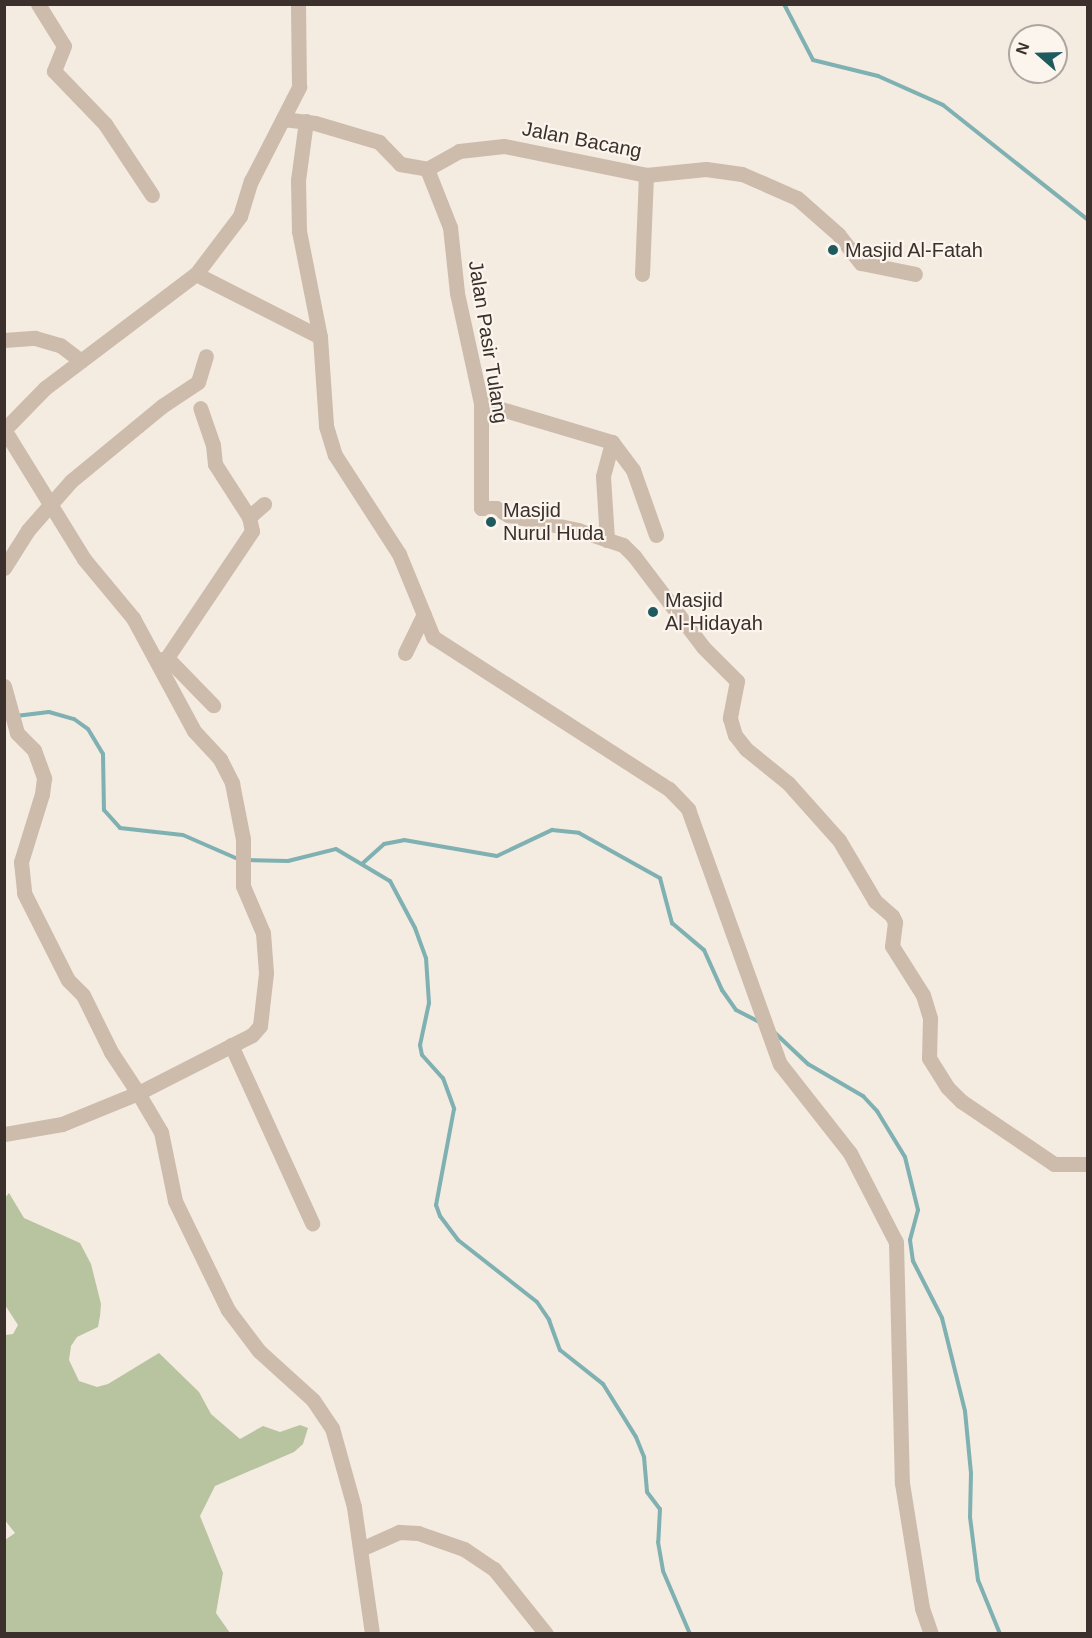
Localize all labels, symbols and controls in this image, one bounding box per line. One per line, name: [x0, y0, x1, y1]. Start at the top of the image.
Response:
north arrow: [1008, 24, 1068, 84]
text: N: [1013, 40, 1032, 57]
street label: Jalan Bacang: [520, 117, 644, 163]
place label: Masjid Al-Fatah: [845, 238, 984, 262]
marker: Masjid Al-Fatah: [826, 243, 840, 257]
street label: Jalan Pasir Tulang: [463, 259, 513, 425]
place label: Masjid Nurul Huda: [503, 498, 604, 545]
marker: Masjid Nurul Huda: [484, 515, 498, 529]
place label: Masjid Al-Hidayah: [665, 588, 763, 635]
marker: Masjid Al-Hidayah: [646, 605, 660, 619]

